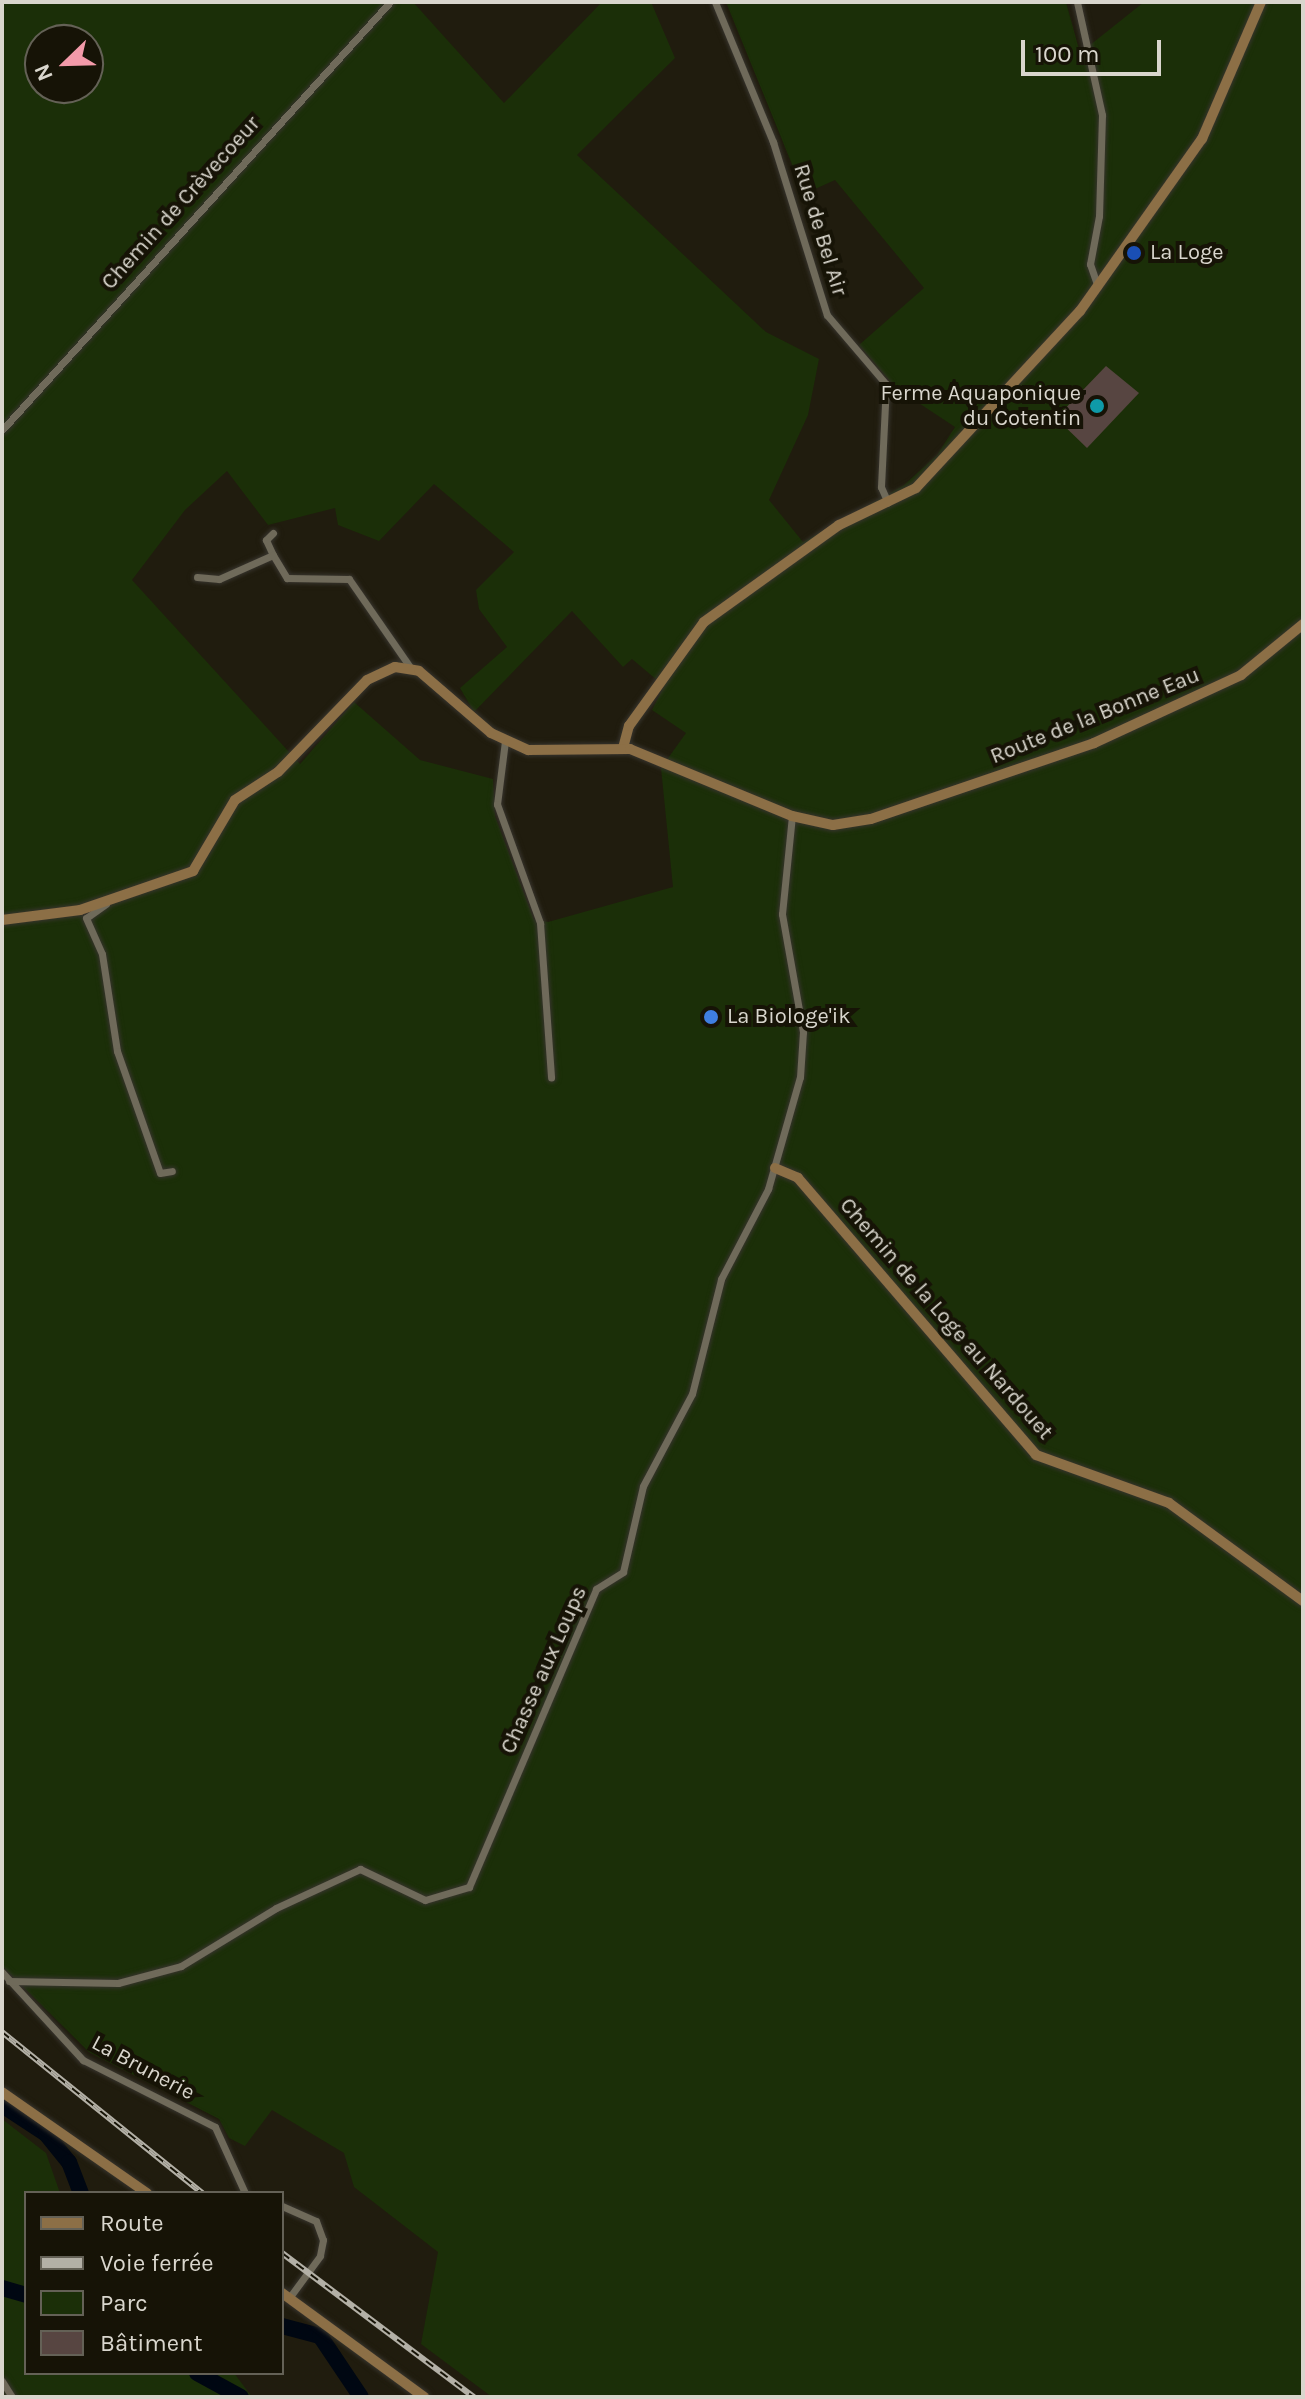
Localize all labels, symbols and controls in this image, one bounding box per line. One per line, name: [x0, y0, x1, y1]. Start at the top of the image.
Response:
north arrow: [24, 24, 104, 104]
scale bar: [1025, 24, 1165, 74]
text: 100 m: [1035, 40, 1100, 68]
text: N: [29, 60, 59, 85]
street label: Chemin de Crèvecoeur: [96, 111, 266, 295]
street label: Rue de Bel Air: [787, 161, 853, 299]
place label: La Loge: [1150, 240, 1224, 266]
marker: La Loge: [1125, 244, 1143, 262]
place label: Ferme Aquaponique du Cotentin: [881, 380, 1081, 432]
marker: Ferme Aquaponique du Cotentin: [1088, 397, 1106, 415]
street label: Route de la Bonne Eau: [987, 662, 1203, 770]
place label: La Biologe'ik: [727, 1004, 851, 1030]
marker: La Biologe'ik: [702, 1008, 720, 1026]
street label: Chemin de la Loge au Nardouet: [834, 1193, 1058, 1445]
street label: Chasse aux Loups: [495, 1582, 593, 1758]
street label: La Brunerie: [87, 2030, 199, 2106]
legend: [24, 2191, 284, 2375]
text: Route: [100, 2209, 164, 2237]
text: Voie ferrée: [100, 2249, 214, 2277]
text: Parc: [100, 2289, 148, 2317]
text: Bâtiment: [100, 2329, 203, 2357]

